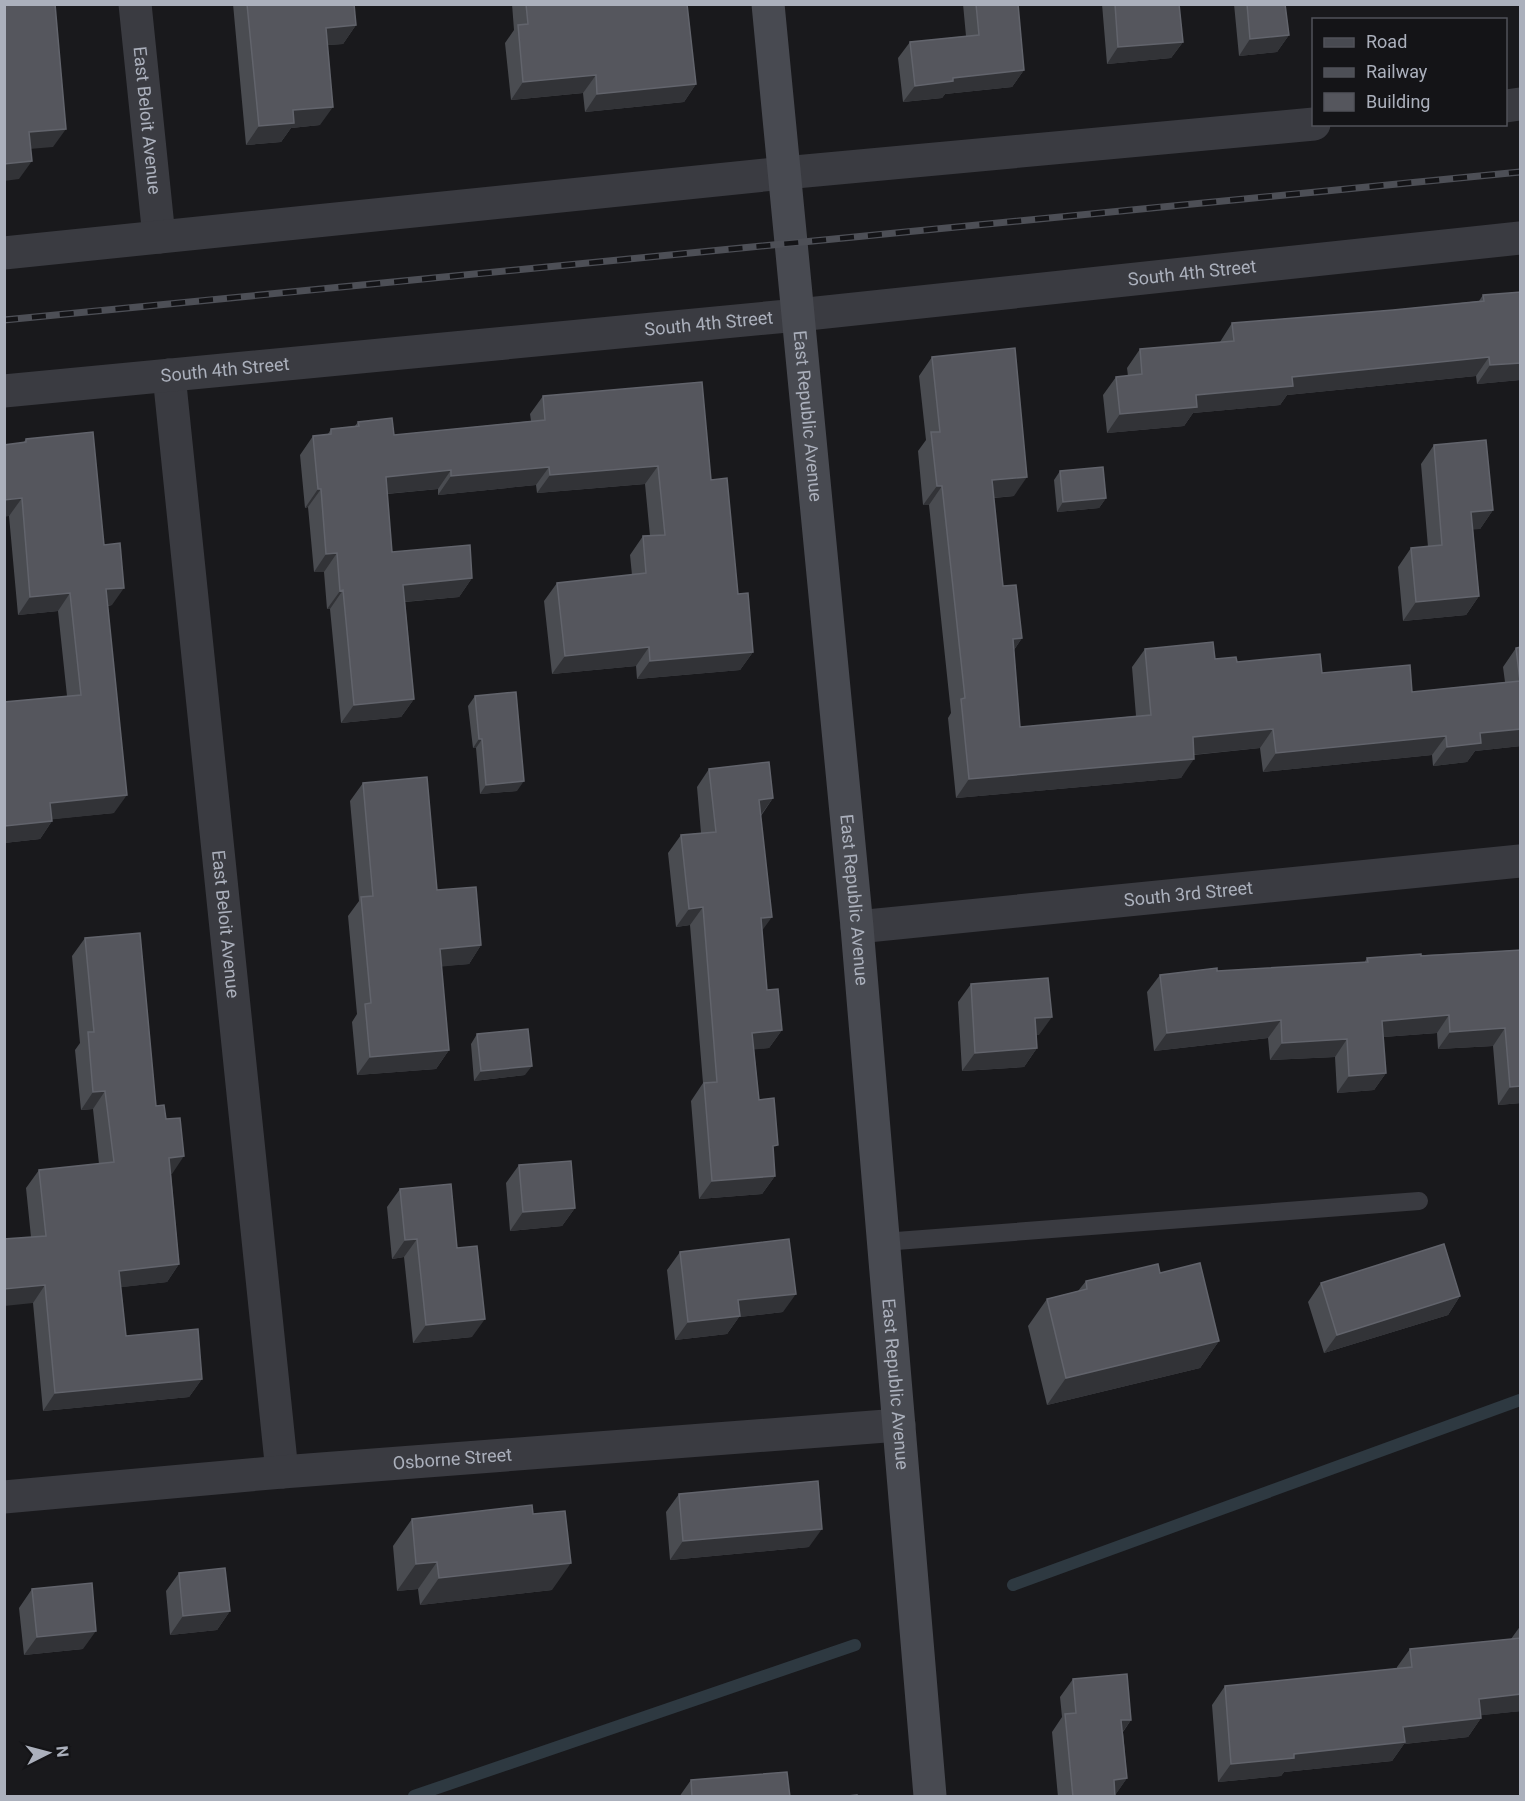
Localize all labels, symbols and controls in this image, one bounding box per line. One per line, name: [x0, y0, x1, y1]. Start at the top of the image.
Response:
legend: [1312, 18, 1507, 126]
text: Road: [1366, 31, 1407, 52]
street label: East Beloit Avenue: [129, 45, 166, 195]
text: Railway: [1366, 61, 1428, 82]
text: Building: [1366, 91, 1430, 112]
street label: South 4th Street: [1127, 255, 1257, 290]
street label: South 4th Street: [643, 306, 774, 340]
street label: East Republic Avenue: [790, 329, 827, 503]
street label: South 4th Street: [160, 353, 290, 386]
street label: East Republic Avenue: [836, 813, 873, 986]
street label: East Beloit Avenue: [208, 849, 244, 999]
street label: South 3rd Street: [1123, 877, 1254, 910]
street label: East Republic Avenue: [878, 1297, 914, 1471]
street label: Osborne Street: [392, 1444, 513, 1474]
north arrow: [18, 1723, 78, 1783]
text: N: [52, 1745, 72, 1758]

